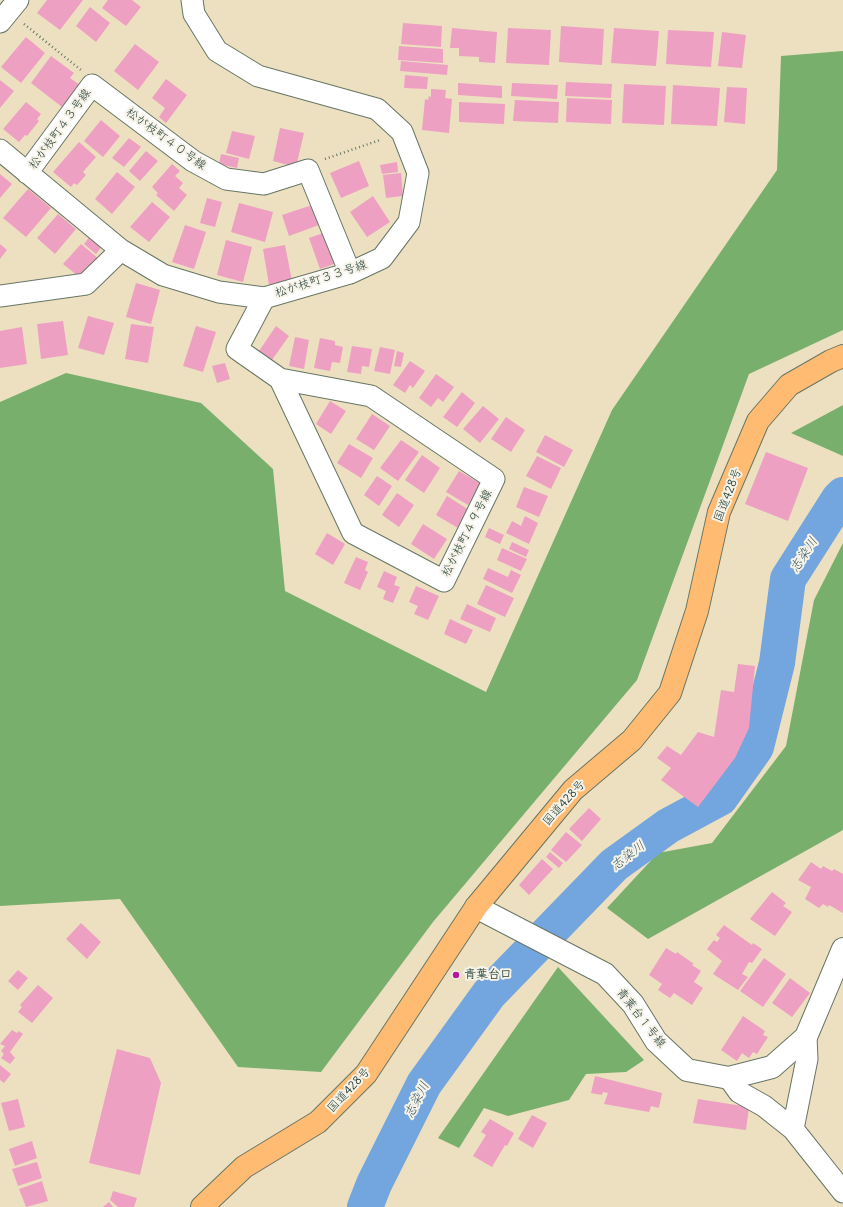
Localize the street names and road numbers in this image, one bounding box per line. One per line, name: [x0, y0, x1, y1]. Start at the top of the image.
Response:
street label: 松が枝町４３号線: [26, 86, 94, 172]
street label: 松が枝町４０号線: [123, 105, 209, 173]
street label: 松が枝町３３号線: [273, 257, 369, 301]
street label: 国道428号: [711, 466, 745, 524]
street label: 松が枝町４９号線: [439, 487, 495, 579]
street label: 国道428号: [540, 777, 588, 829]
street label: 青葉台１号線: [613, 985, 669, 1051]
street label: 国道428号: [324, 1064, 374, 1116]

